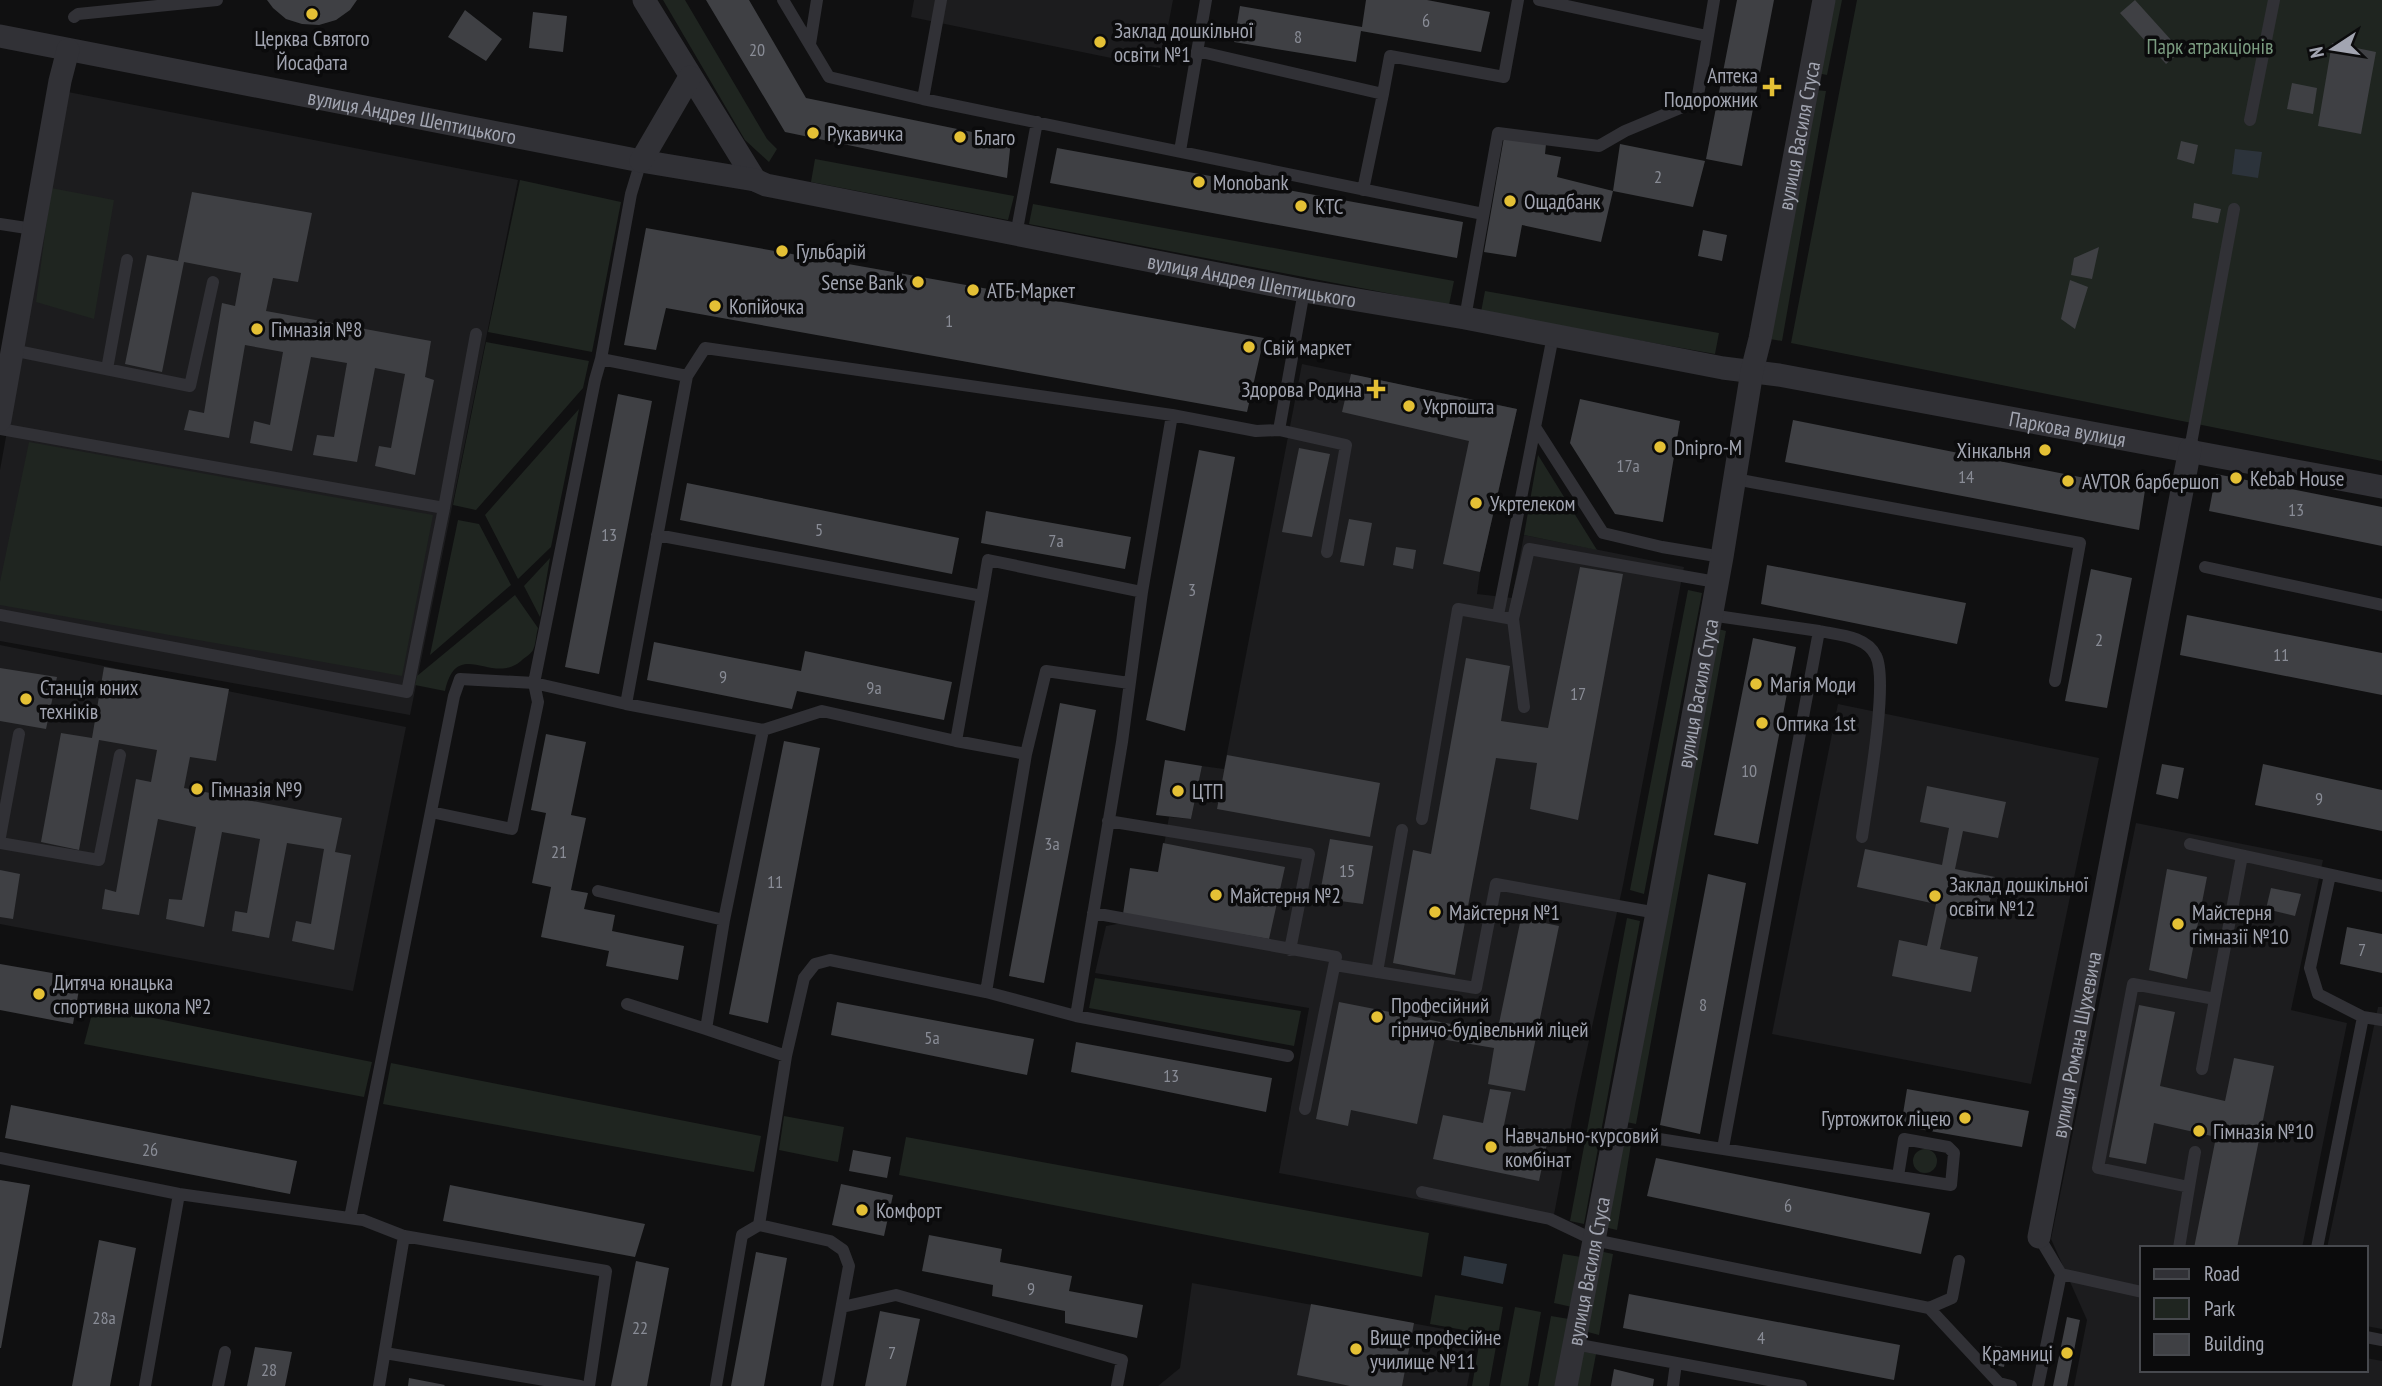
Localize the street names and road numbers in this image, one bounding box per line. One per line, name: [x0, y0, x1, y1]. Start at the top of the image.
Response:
street label: вулиця Василя Стуса: [1771, 59, 1826, 212]
street label: вулиця Андрея Шептицького: [306, 83, 519, 150]
street label: вулиця Андрея Шептицького: [1146, 247, 1358, 313]
street label: Паркова вулиця: [2007, 405, 2128, 453]
street label: вулиця Василя Стуса: [1670, 617, 1724, 770]
street label: вулиця Романа Шухевича: [2045, 949, 2107, 1140]
street label: вулиця Василя Стуса: [1561, 1194, 1616, 1348]

